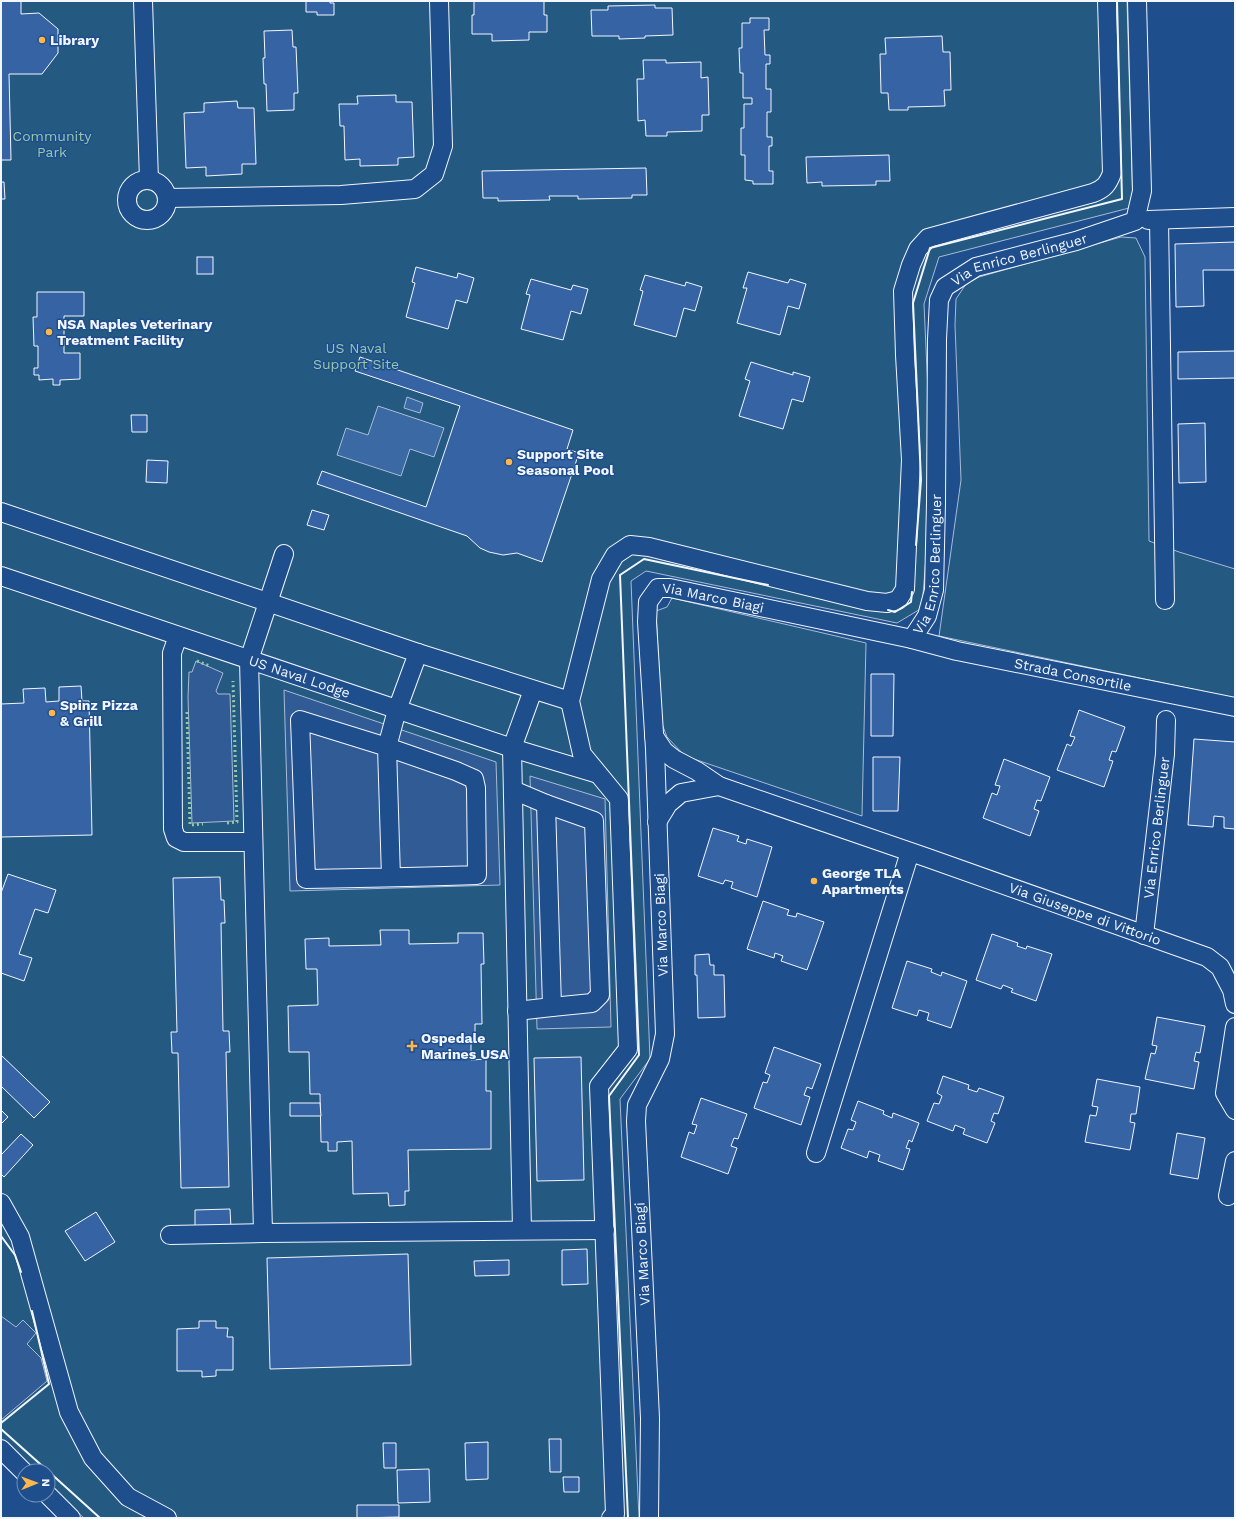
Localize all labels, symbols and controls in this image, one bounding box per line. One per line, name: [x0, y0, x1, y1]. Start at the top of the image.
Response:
place label: Library: [50, 32, 99, 48]
marker: Library: [37, 35, 47, 45]
park label: Community Park: [13, 128, 92, 160]
street label: Via Enrico Berlinguer: [948, 230, 1090, 289]
place label: NSA Naples Veterinary Treatment Facility: [57, 316, 212, 348]
marker: NSA Naples Veterinary Treatment Facility: [44, 327, 54, 337]
park label: US Naval Support Site: [313, 340, 399, 372]
place label: Support Site Seasonal Pool: [517, 446, 614, 478]
marker: Support Site Seasonal Pool: [504, 457, 514, 467]
street label: Via Enrico Berlinguer: [909, 494, 944, 637]
street label: Via Marco Biagi: [662, 580, 765, 616]
street label: US Naval Lodge: [247, 652, 352, 701]
street label: Strada Consortile: [1013, 655, 1133, 694]
place label: Spinz Pizza & Grill: [60, 697, 139, 729]
marker: Spinz Pizza & Grill: [47, 708, 57, 718]
street label: Via Enrico Berlinguer: [1140, 756, 1173, 900]
place label: George TLA Apartments: [822, 865, 904, 897]
street label: Via Marco Biagi: [651, 873, 671, 977]
marker: George TLA Apartments: [809, 876, 819, 886]
street label: Via Giuseppe di Vittorio: [1007, 879, 1163, 948]
place label: Ospedale Marines USA: [421, 1030, 509, 1062]
marker: Ospedale Marines USA: [406, 1040, 418, 1052]
street label: Via Marco Biagi: [631, 1202, 653, 1306]
north arrow: [16, 1463, 56, 1503]
text: N: [39, 1479, 52, 1487]

